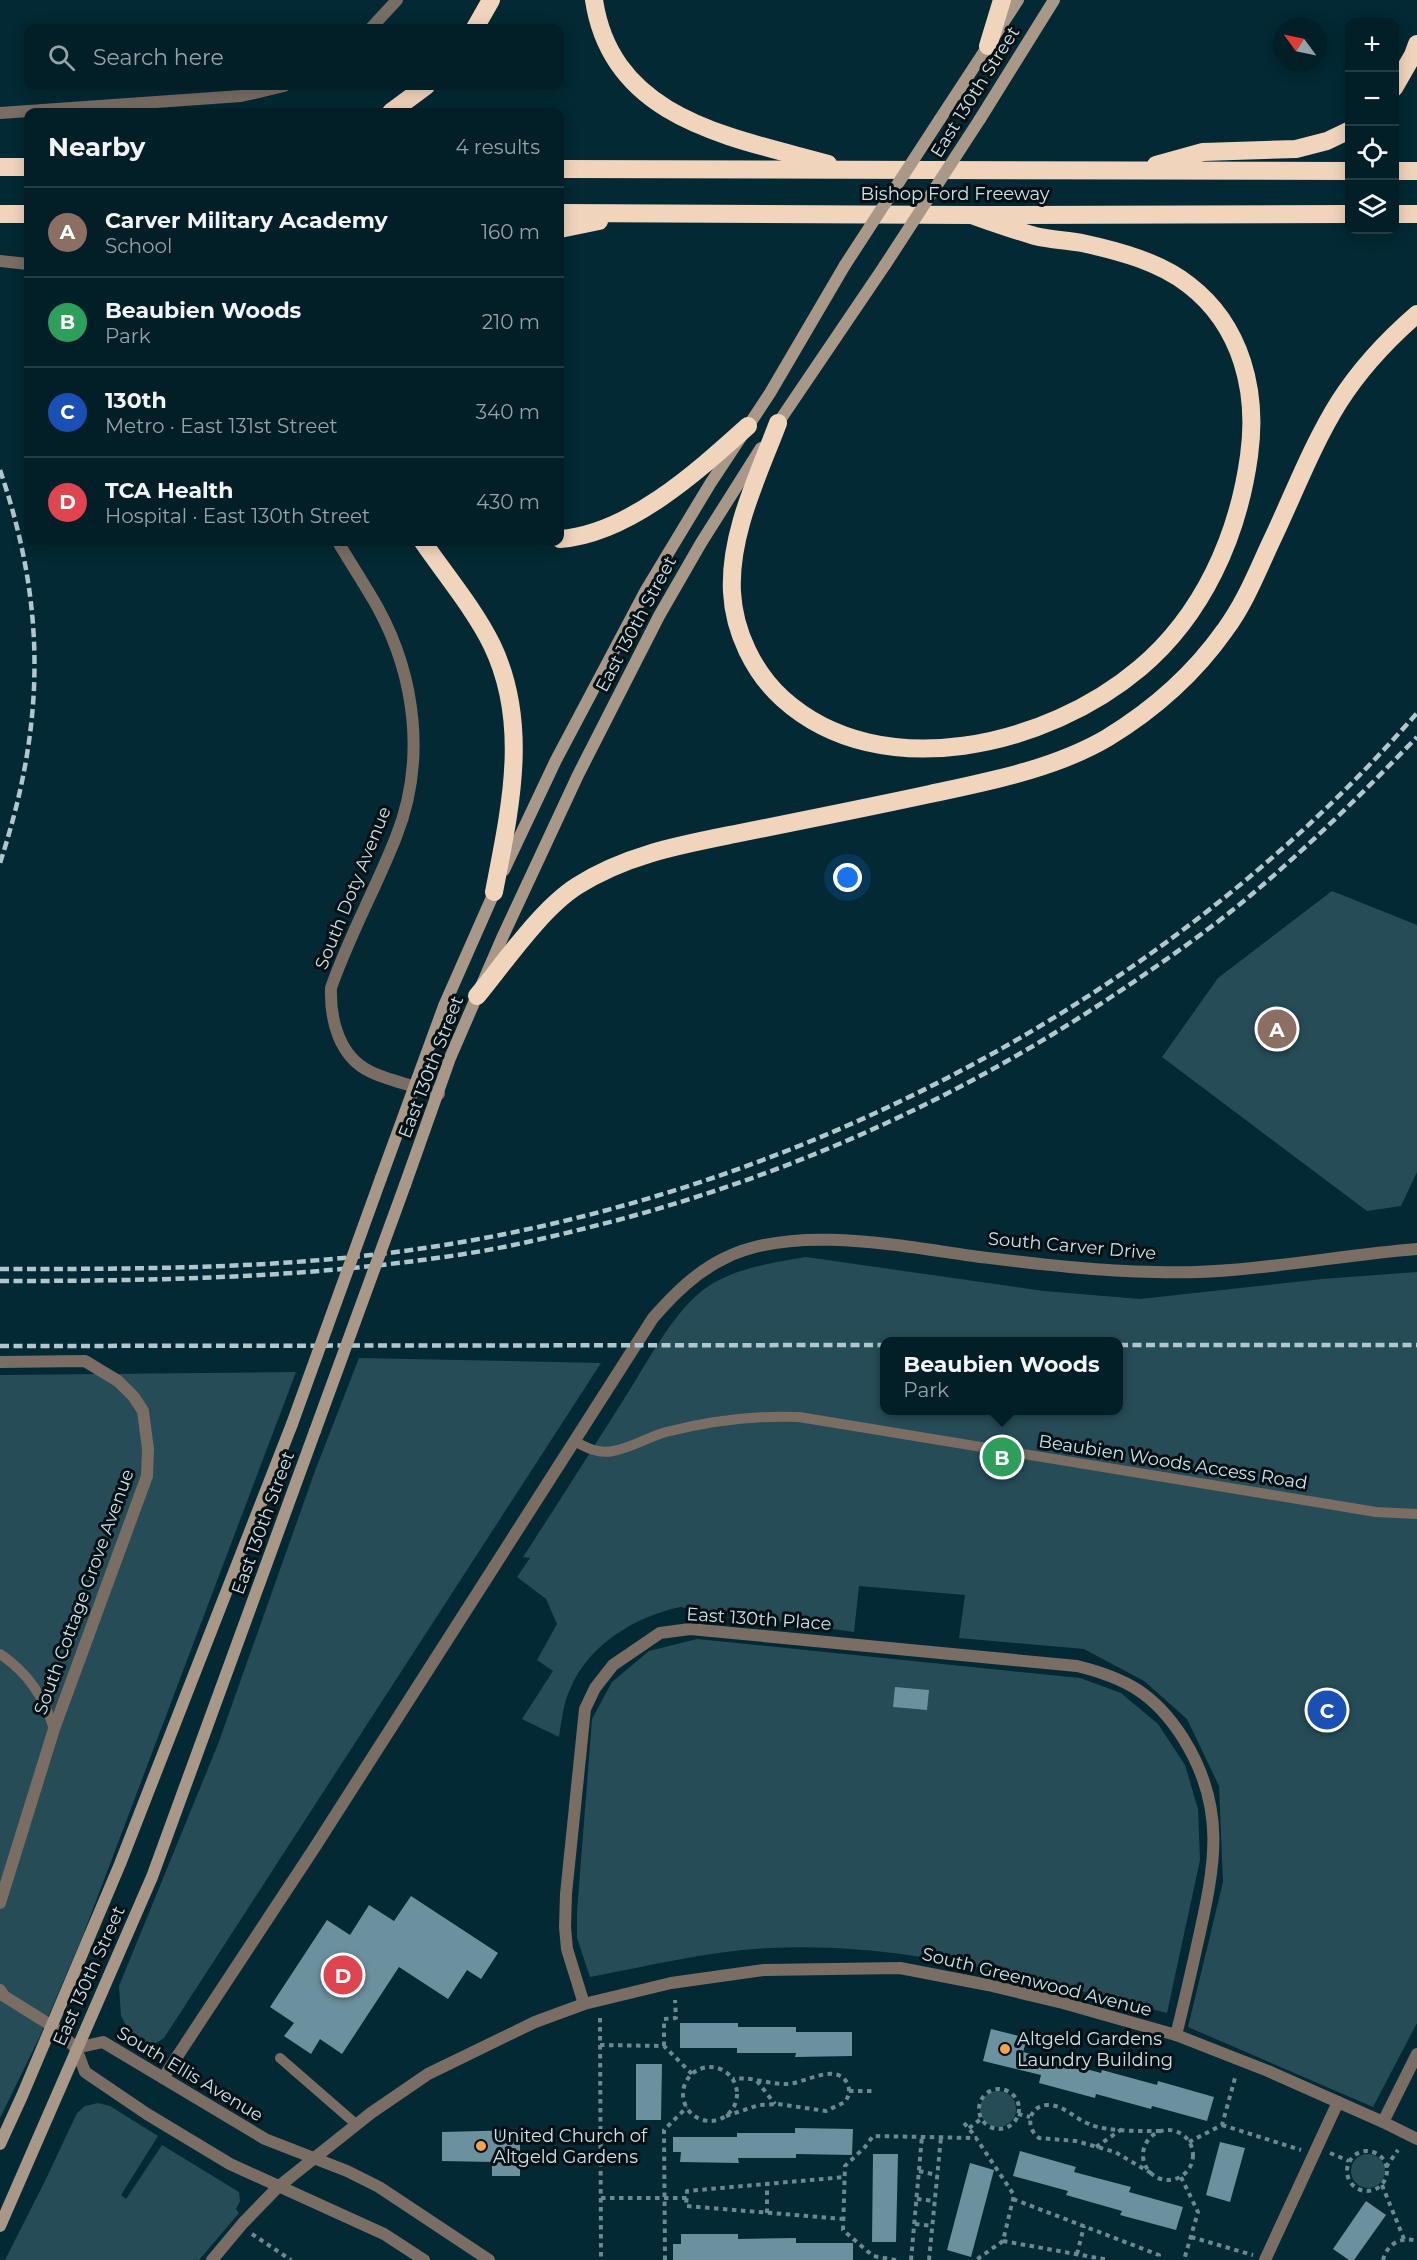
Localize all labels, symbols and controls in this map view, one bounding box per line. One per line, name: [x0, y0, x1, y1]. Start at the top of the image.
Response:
north arrow: [1273, 18, 1327, 72]
map controls: [1345, 18, 1399, 234]
button: +: [1345, 18, 1399, 72]
street label: East 130th Street: [926, 22, 1024, 162]
search box: [24, 24, 564, 90]
icon: search: [45, 41, 78, 74]
text: Search here: [93, 44, 224, 71]
button: −: [1345, 72, 1399, 126]
button: locate: [1345, 126, 1399, 180]
text: Nearby: [48, 131, 145, 163]
text: 4 results: [455, 135, 540, 159]
button: layers: [1345, 180, 1399, 234]
street label: Bishop Ford Freeway: [860, 183, 1050, 205]
text: Carver Military Academy: [105, 207, 388, 234]
text: A: [60, 220, 75, 244]
text: 160 m: [481, 220, 540, 244]
text: School: [105, 234, 172, 258]
text: Beaubien Woods: [105, 297, 301, 324]
text: B: [60, 310, 75, 334]
text: 210 m: [482, 310, 540, 334]
text: Park: [105, 324, 151, 348]
text: 130th: [105, 387, 167, 414]
text: C: [60, 400, 75, 424]
text: 340 m: [476, 400, 540, 424]
text: Metro · East 131st Street: [105, 414, 338, 438]
text: TCA Health: [105, 477, 233, 504]
text: D: [59, 490, 76, 514]
text: 430 m: [476, 490, 540, 514]
text: Hospital · East 130th Street: [105, 504, 370, 528]
street label: East 130th Street: [591, 552, 681, 696]
street label: South Doty Avenue: [310, 803, 396, 973]
your location: [833, 863, 862, 892]
street label: East 130th Street: [394, 993, 468, 1141]
pin: A: [1258, 1006, 1296, 1052]
street label: South Carver Drive: [987, 1228, 1157, 1264]
popup: [880, 1337, 1123, 1415]
text: Beaubien Woods: [903, 1351, 1100, 1378]
text: Park: [903, 1378, 949, 1402]
street label: Beaubien Woods Access Road: [1037, 1430, 1309, 1494]
pin: B: [982, 1434, 1022, 1480]
street label: East 130th Street: [227, 1448, 299, 1598]
street label: South Cottage Grove Avenue: [29, 1466, 139, 1718]
street label: East 130th Place: [686, 1603, 832, 1635]
pin: C: [1308, 1688, 1346, 1732]
street label: East 130th Street: [48, 1903, 130, 2049]
street label: South Greenwood Avenue: [920, 1943, 1154, 2021]
pin: D: [324, 1952, 362, 1998]
street label: South Ellis Avenue: [113, 2022, 267, 2126]
place label: Altgeld Gardens Laundry Building: [1017, 2028, 1173, 2071]
marker: Altgeld Gardens Laundry Building: [998, 2042, 1012, 2056]
place label: United Church of Altgeld Gardens: [493, 2125, 648, 2168]
marker: United Church of Altgeld Gardens: [474, 2139, 488, 2153]

